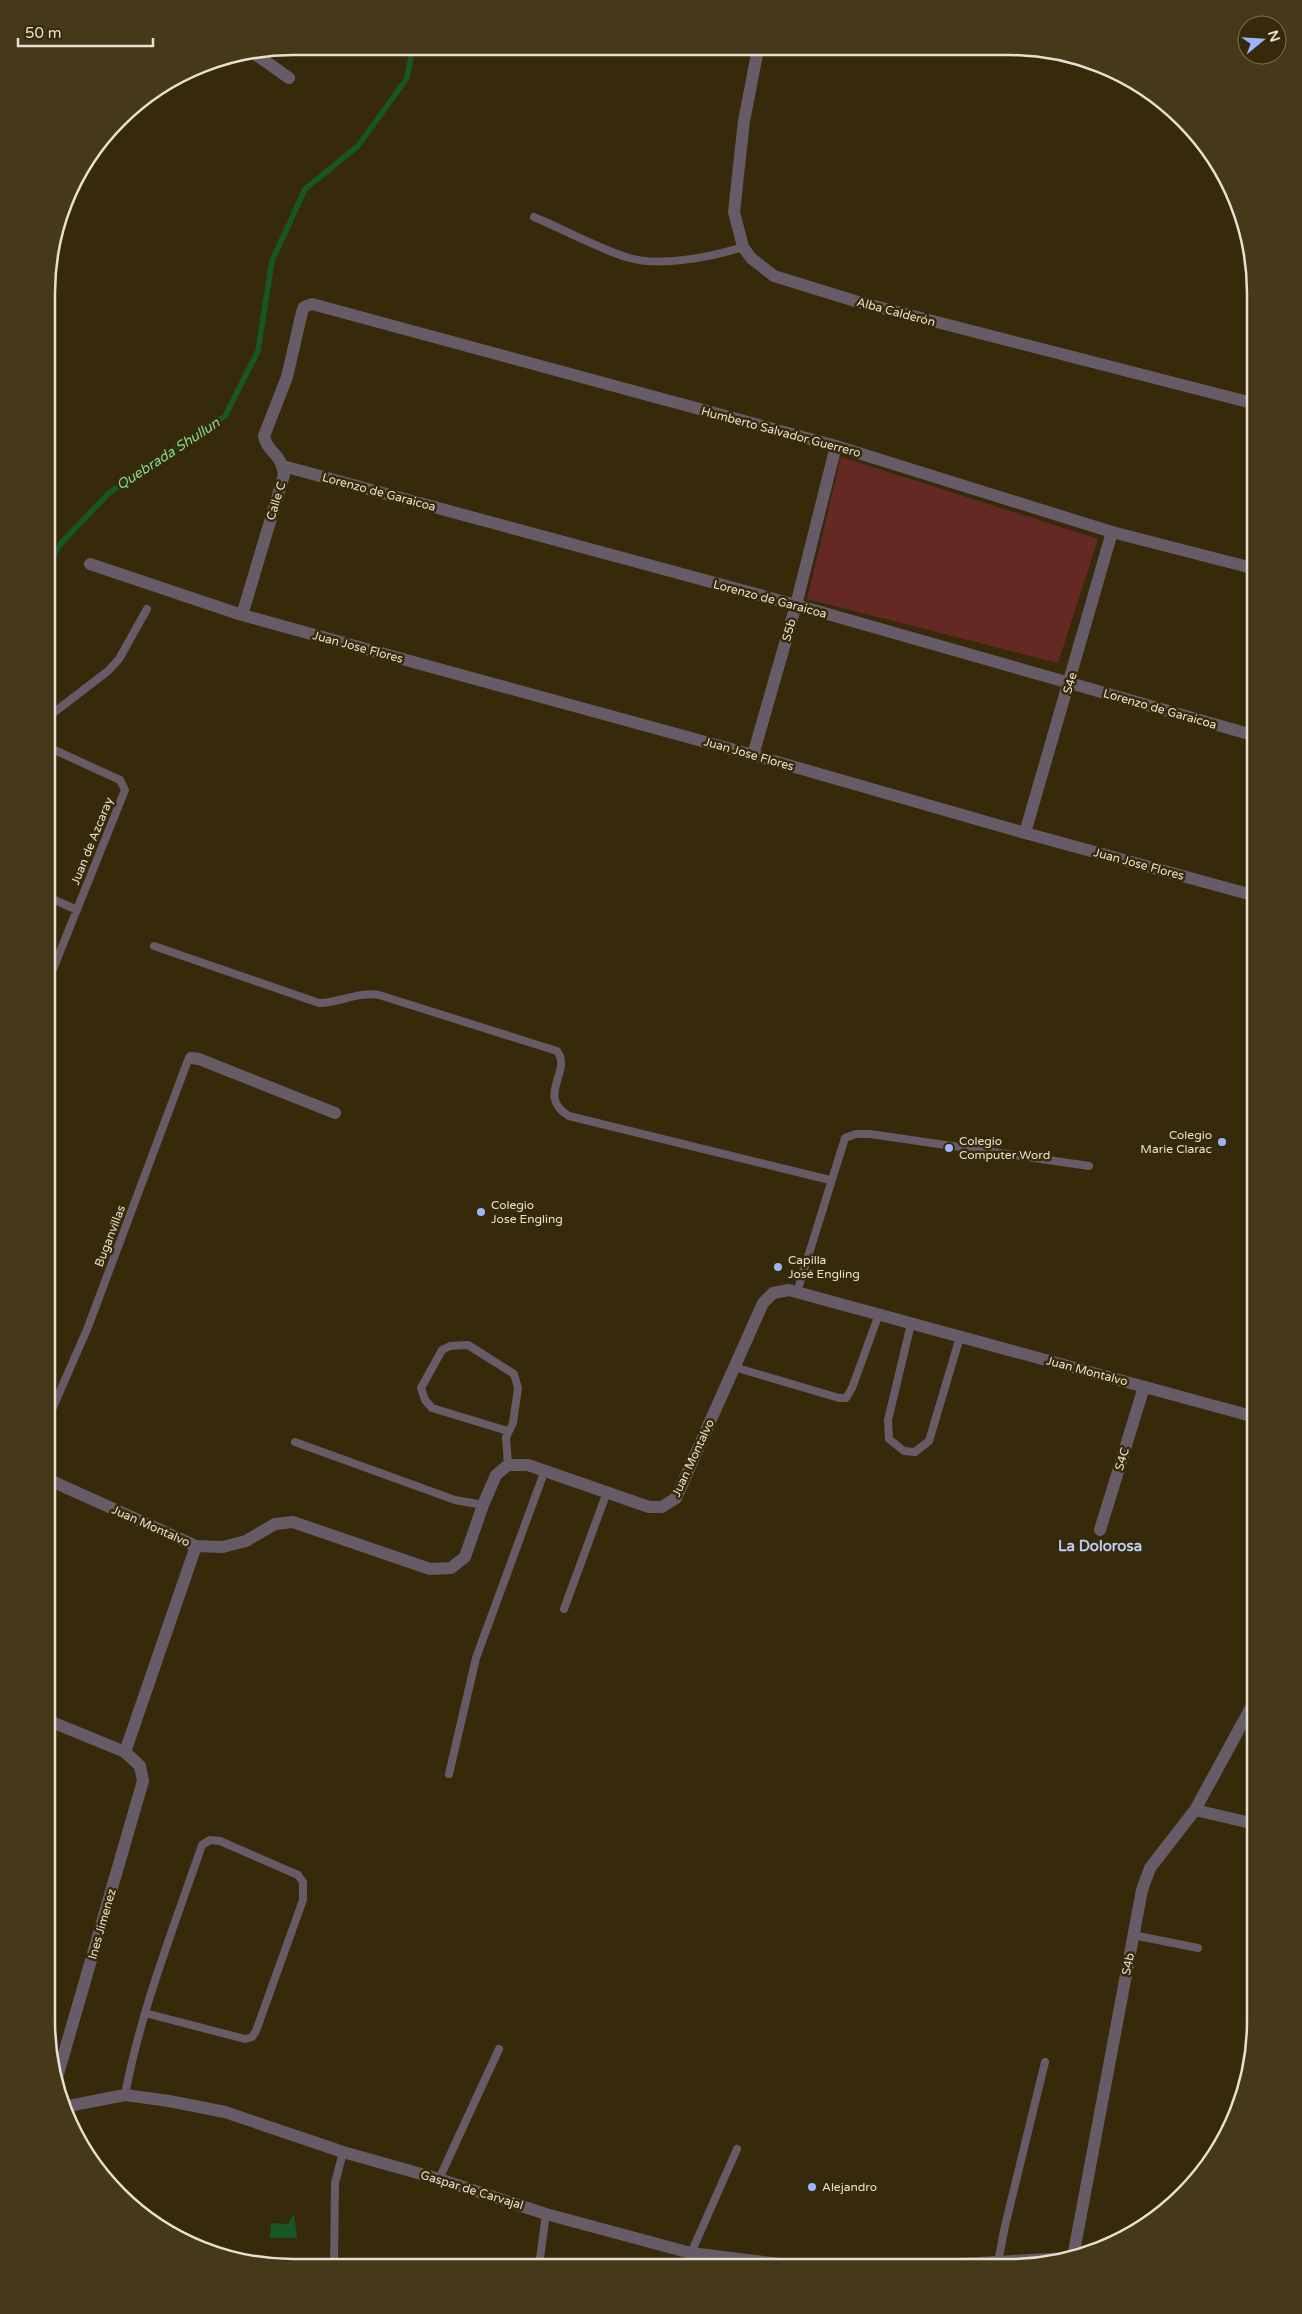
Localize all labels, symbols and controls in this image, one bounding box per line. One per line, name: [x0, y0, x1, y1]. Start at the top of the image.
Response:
scale bar: [18, 15, 152, 47]
north arrow: [1237, 15, 1287, 65]
text: 50 m: [25, 24, 62, 42]
text: N: [1264, 28, 1284, 44]
street label: Alba Calderón: [855, 295, 937, 329]
street label: Humberto Salvador Guerrero: [700, 404, 862, 460]
water label: Quebrada Shullun: [113, 414, 223, 494]
street label: Lorenzo de Garaicoa: [321, 470, 437, 514]
street label: Calle C: [264, 480, 288, 522]
street label: Lorenzo de Garaicoa: [712, 577, 828, 621]
street label: S5b: [779, 617, 799, 643]
street label: Juan Jose Flores: [311, 628, 405, 666]
street label: S4e: [1060, 670, 1080, 695]
street label: Lorenzo de Garaicoa: [1102, 686, 1218, 732]
street label: Juan Jose Flores: [702, 734, 796, 774]
street label: Juan de Azcaray: [68, 795, 116, 887]
street label: Juan Jose Flores: [1092, 845, 1186, 883]
place label: Colegio Marie Clarac: [1140, 1128, 1212, 1156]
place label: Colegio Computer Word: [959, 1134, 1050, 1162]
marker: Colegio Marie Clarac: [1216, 1136, 1228, 1148]
marker: Colegio Computer Word: [943, 1142, 955, 1154]
place label: Colegio Jose Engling: [491, 1198, 563, 1226]
street label: Buganvillas: [92, 1203, 128, 1269]
marker: Colegio Jose Engling: [475, 1206, 487, 1218]
place label: Capilla José Engling: [788, 1253, 860, 1281]
marker: Capilla José Engling: [772, 1261, 784, 1273]
street label: Juan Montalvo: [1045, 1353, 1129, 1389]
street label: Juan Montalvo: [669, 1417, 717, 1499]
street label: S4C: [1112, 1446, 1132, 1472]
street label: Juan Montalvo: [110, 1503, 192, 1549]
district label: La Dolorosa: [1058, 1537, 1142, 1555]
street label: Ines Jimenez: [85, 1887, 119, 1961]
street label: S4b: [1119, 1952, 1137, 1976]
street label: Gaspar de Carvajal: [419, 2168, 525, 2212]
place label: Alejandro: [822, 2180, 877, 2194]
marker: Alejandro: [806, 2181, 818, 2193]

